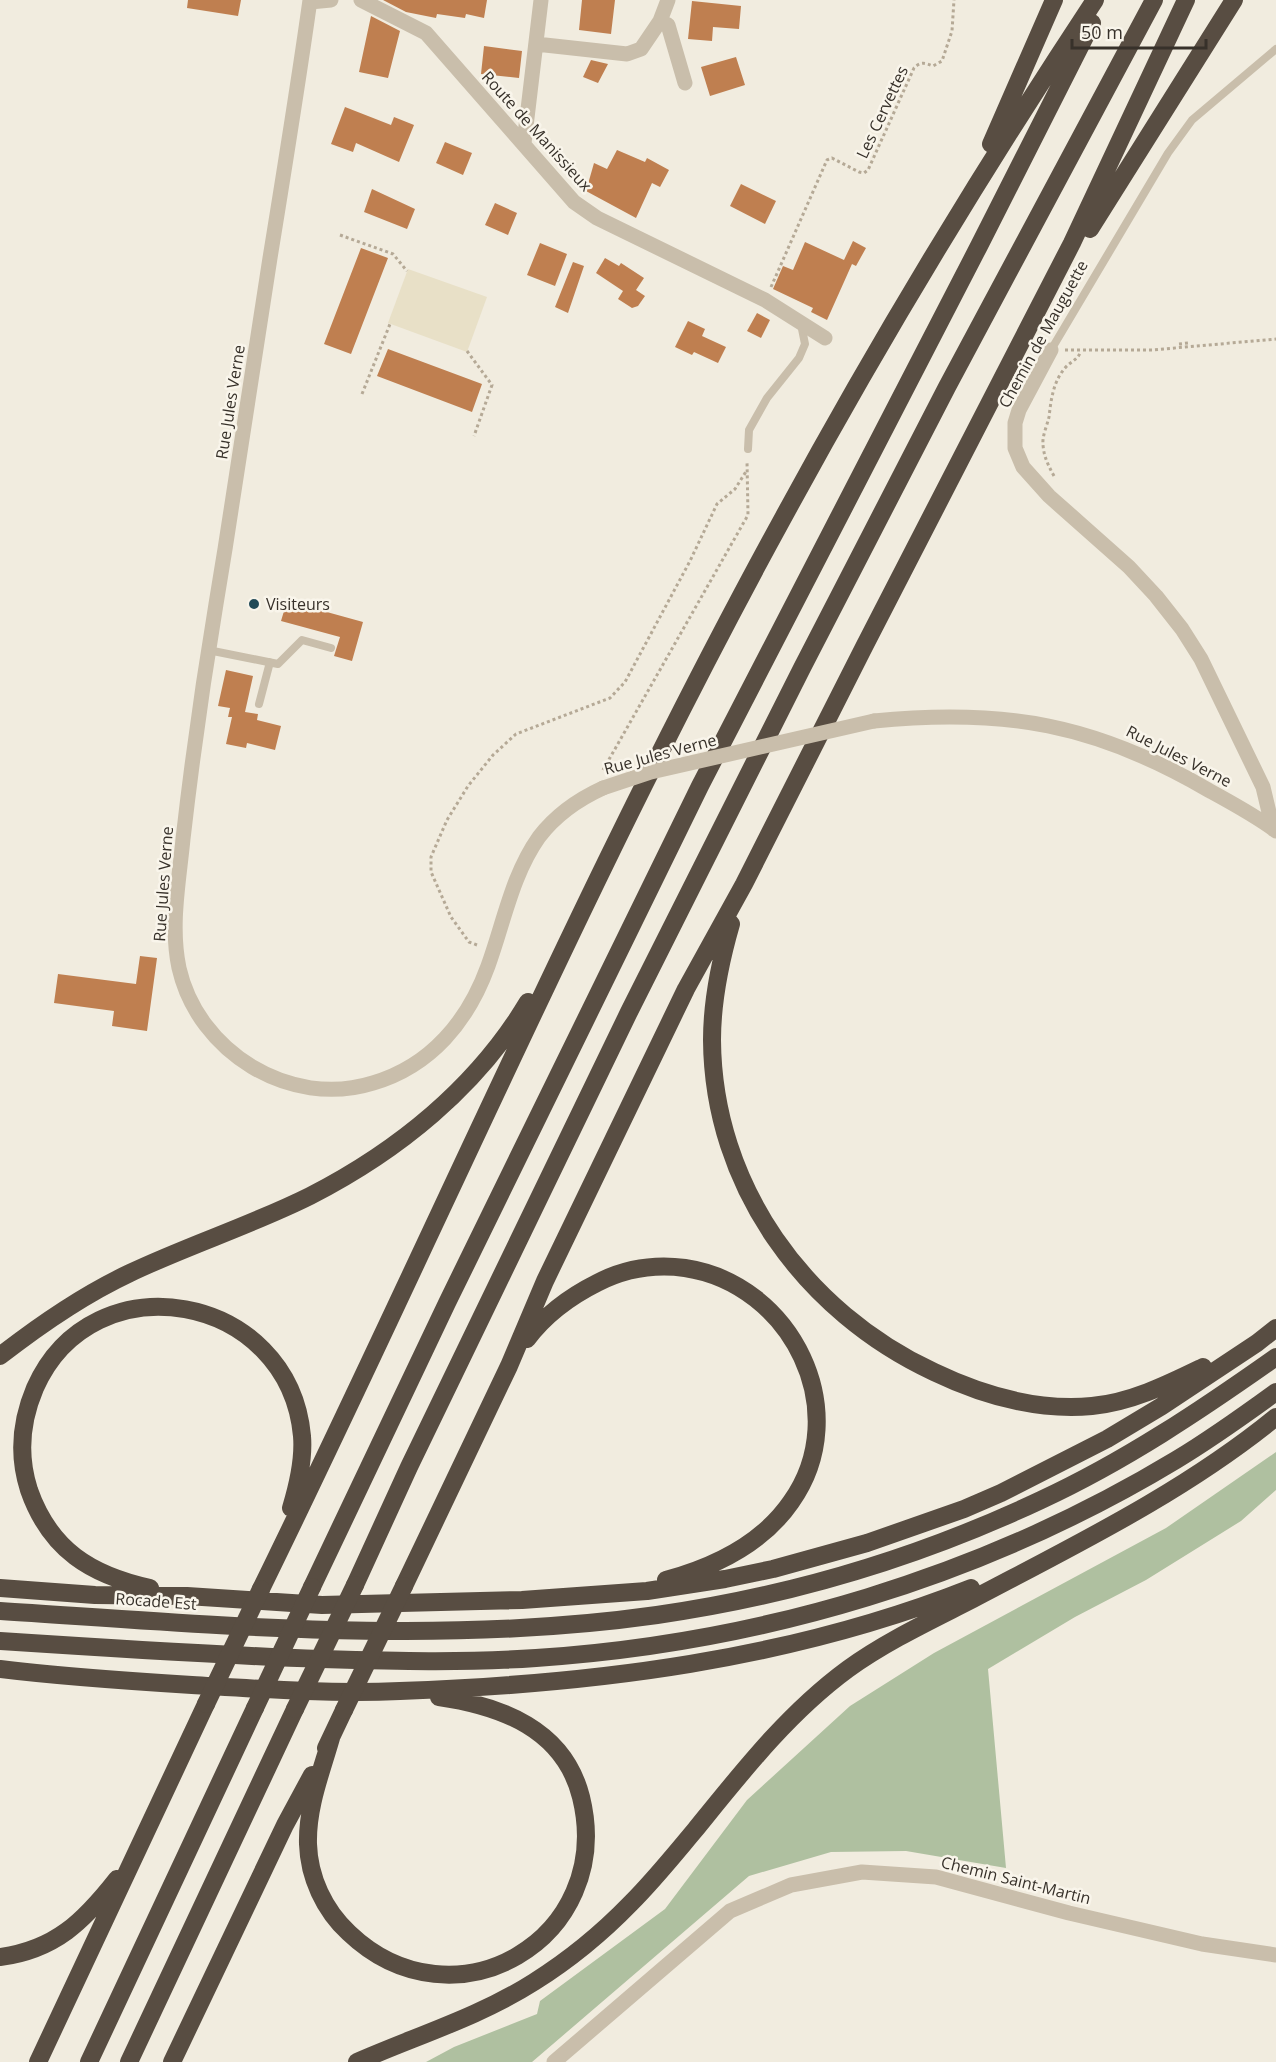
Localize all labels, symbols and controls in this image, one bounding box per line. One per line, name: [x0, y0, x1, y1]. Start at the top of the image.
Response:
scale bar: [1072, 12, 1206, 50]
text: 50 m: [1081, 20, 1123, 44]
street label: Les Cervettes: [851, 62, 913, 162]
street label: Route de Manissieux: [477, 66, 597, 196]
street label: Chemin de Mauguette: [993, 256, 1093, 412]
street label: Rue Jules Verne: [210, 343, 250, 461]
place label: Visiteurs: [266, 593, 330, 615]
marker: Visiteurs: [247, 597, 261, 611]
street label: Rue Jules Verne: [1123, 720, 1236, 792]
street label: Rue Jules Verne: [601, 728, 719, 780]
street label: Rue Jules Verne: [148, 826, 178, 942]
street label: Rocade Est: [115, 1587, 198, 1615]
street label: Chemin Saint-Martin: [939, 1851, 1093, 1909]

